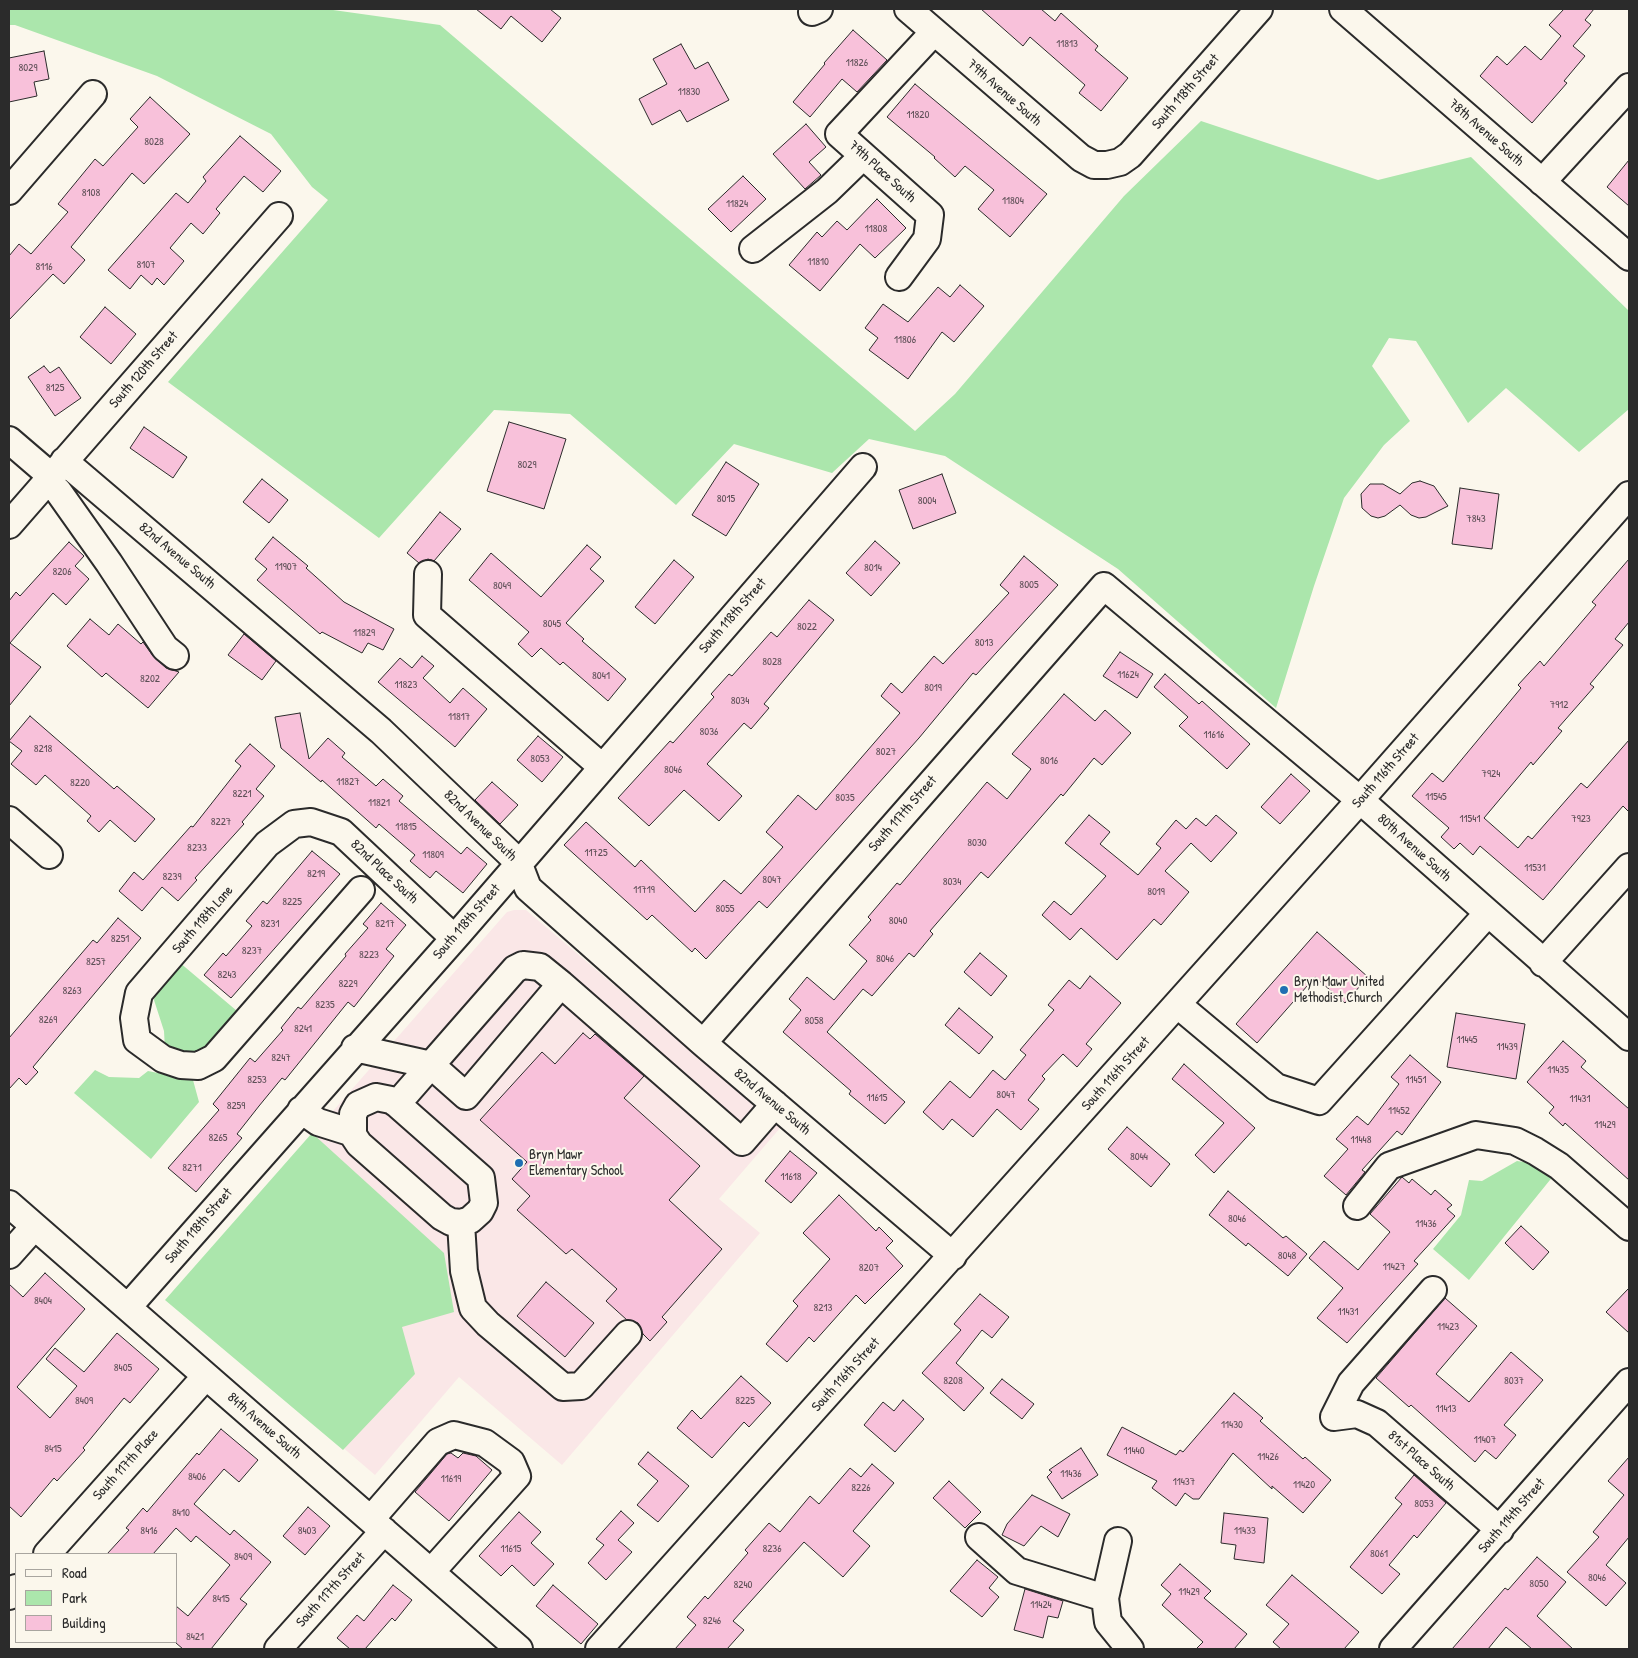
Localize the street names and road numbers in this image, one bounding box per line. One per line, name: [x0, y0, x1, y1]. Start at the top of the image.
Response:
street label: South 118th Street: [1149, 51, 1223, 133]
street label: 79th Avenue South: [963, 56, 1045, 130]
street label: 78th Avenue South: [1445, 96, 1527, 170]
street label: 79th Place South: [845, 137, 919, 207]
street label: South 120th Street: [106, 328, 182, 412]
street label: 82nd Avenue South: [135, 519, 219, 593]
street label: South 118th Street: [696, 575, 770, 657]
street label: South 116th Street: [1349, 730, 1423, 812]
street label: South 117th Street: [865, 773, 941, 855]
street label: 82nd Avenue South: [440, 787, 520, 865]
street label: 80th Avenue South: [1374, 811, 1454, 885]
street label: 82nd Place South: [347, 836, 421, 908]
street label: South 118th Street: [430, 881, 504, 963]
street label: South 118th Lane: [169, 883, 237, 957]
street label: South 116th Street: [1078, 1034, 1154, 1114]
street label: 82nd Avenue South: [730, 1065, 814, 1139]
street label: South 118th Street: [162, 1185, 236, 1267]
street label: South 116th Street: [808, 1335, 884, 1415]
street label: 84th Avenue South: [224, 1389, 304, 1463]
street label: South 117th Place: [90, 1426, 162, 1504]
street label: 81st Place South: [1384, 1427, 1458, 1495]
street label: South 114th Street: [1475, 1475, 1549, 1557]
street label: South 117th Street: [293, 1549, 369, 1631]

